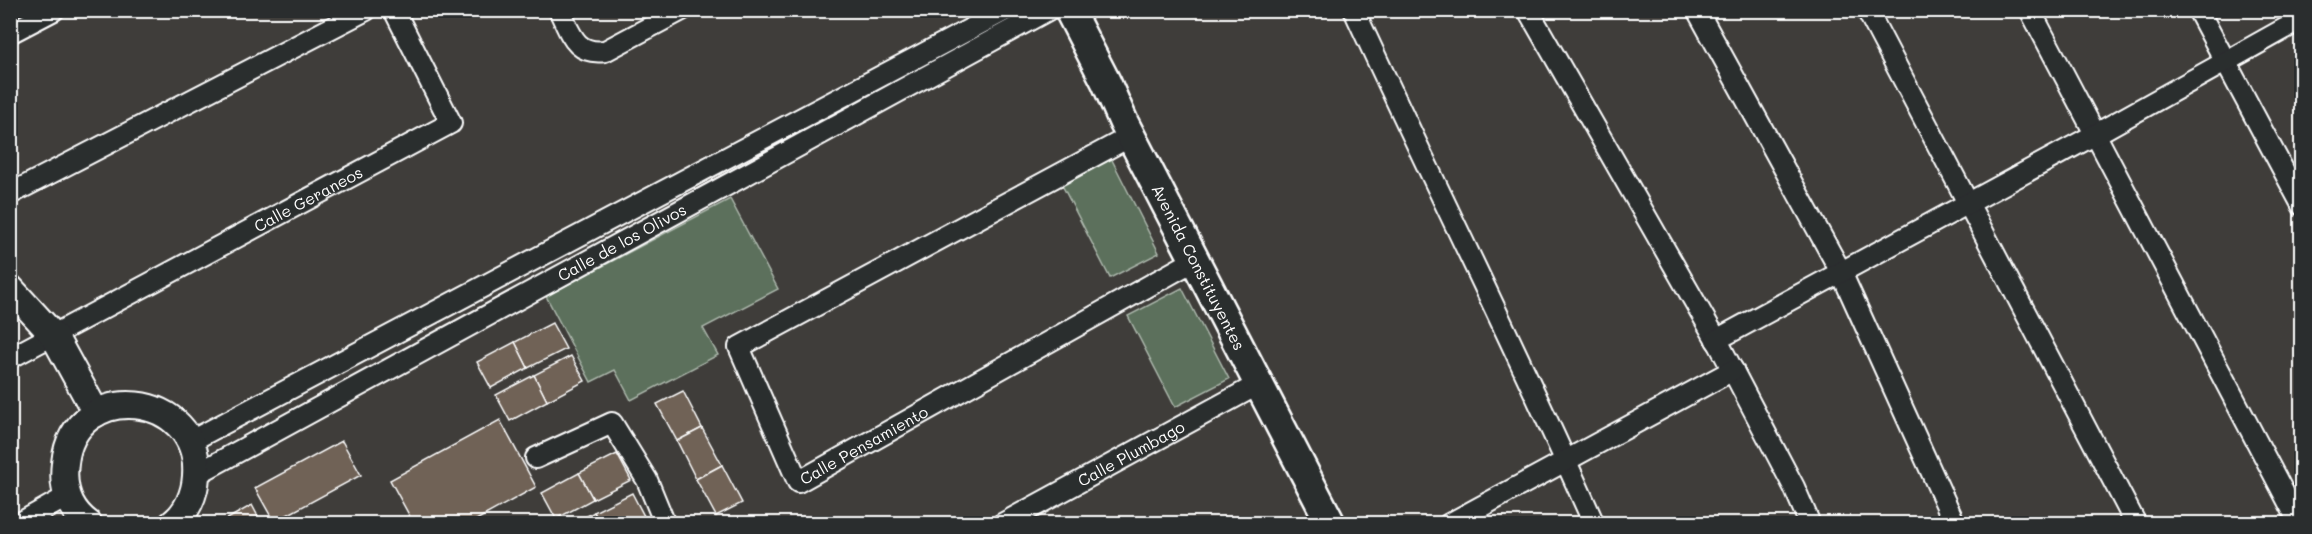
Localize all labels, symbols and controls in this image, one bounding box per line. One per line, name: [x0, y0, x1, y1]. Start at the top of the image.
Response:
street label: Calle Geraneos: [250, 161, 366, 236]
street label: Avenida Constituyentes: [1147, 180, 1250, 354]
street label: Calle de los Olivos: [554, 198, 690, 285]
street label: Calle Pensamiento: [796, 400, 932, 489]
street label: Calle Plumbago: [1074, 416, 1188, 491]

